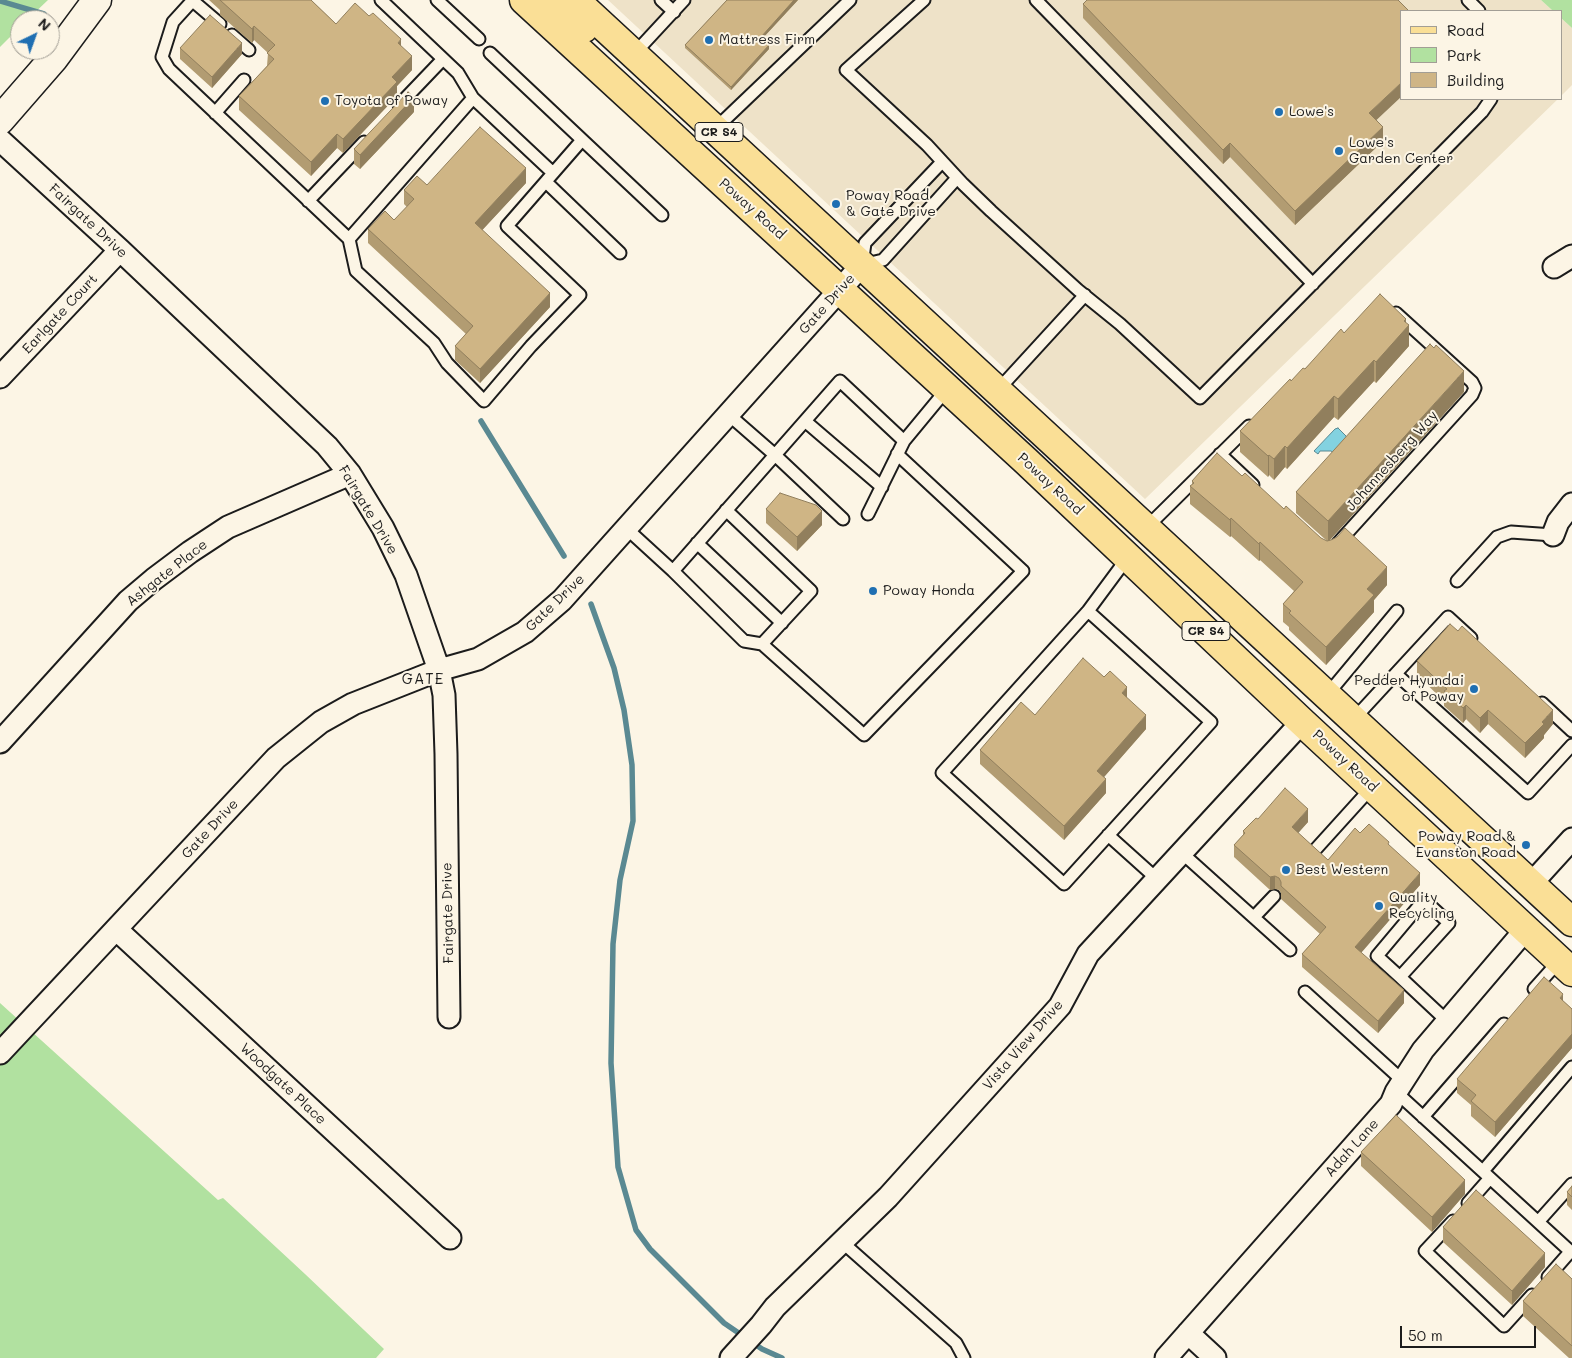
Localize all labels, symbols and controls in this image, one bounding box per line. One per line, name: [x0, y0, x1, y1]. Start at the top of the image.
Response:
north arrow: [10, 10, 60, 60]
legend: [1400, 10, 1562, 100]
text: N: [34, 14, 55, 35]
text: Road: [1447, 20, 1484, 40]
place label: Mattress Firm: [719, 32, 815, 48]
marker: Mattress Firm: [703, 34, 715, 46]
text: Park: [1447, 45, 1481, 65]
text: Building: [1447, 70, 1504, 90]
place label: Toyota of Poway: [335, 93, 448, 109]
marker: Toyota of Poway: [319, 95, 331, 107]
place label: Lowe's: [1289, 104, 1334, 120]
marker: Lowe's: [1273, 106, 1285, 118]
road number: CR S4: [695, 122, 743, 142]
place label: Lowe's Garden Center: [1349, 135, 1453, 168]
marker: Lowe's Garden Center: [1333, 145, 1345, 157]
street label: Poway Road: [716, 175, 788, 243]
street label: Fairgate Drive: [45, 180, 131, 262]
place label: Poway Road & Gate Drive: [846, 188, 936, 220]
marker: Poway Road & Gate Drive: [830, 198, 842, 210]
street label: Gate Drive: [796, 270, 858, 338]
street label: Earlgate Court: [19, 271, 101, 357]
street label: Johannesberg Way: [1343, 407, 1441, 515]
street label: Poway Road: [1014, 450, 1086, 518]
street label: Fairgate Drive: [335, 462, 401, 558]
street label: Ashgate Place: [123, 536, 211, 610]
street label: Gate Drive: [522, 571, 588, 635]
place label: Poway Honda: [883, 583, 975, 599]
marker: Poway Honda: [867, 585, 879, 597]
road number: CR S4: [1182, 622, 1230, 640]
district label: GATE: [401, 670, 445, 688]
place label: Pedder Hyundai of Poway: [1354, 673, 1464, 706]
marker: Pedder Hyundai of Poway: [1468, 683, 1480, 695]
street label: Poway Road: [1309, 727, 1381, 795]
street label: Gate Drive: [178, 796, 242, 862]
place label: Poway Road & Evanston Road: [1416, 829, 1516, 862]
marker: Poway Road & Evanston Road: [1520, 839, 1532, 851]
street label: Fairgate Drive: [439, 862, 457, 964]
place label: Best Western: [1296, 862, 1388, 878]
marker: Best Western: [1280, 864, 1292, 876]
place label: Quality Recycling: [1389, 890, 1454, 922]
marker: Quality Recycling: [1373, 900, 1385, 912]
street label: Vista View Drive: [979, 997, 1067, 1093]
street label: Woodgate Place: [236, 1040, 330, 1128]
street label: Adah Lane: [1322, 1116, 1382, 1180]
scale bar: [1402, 1316, 1538, 1348]
text: 50 m: [1408, 1325, 1443, 1345]

